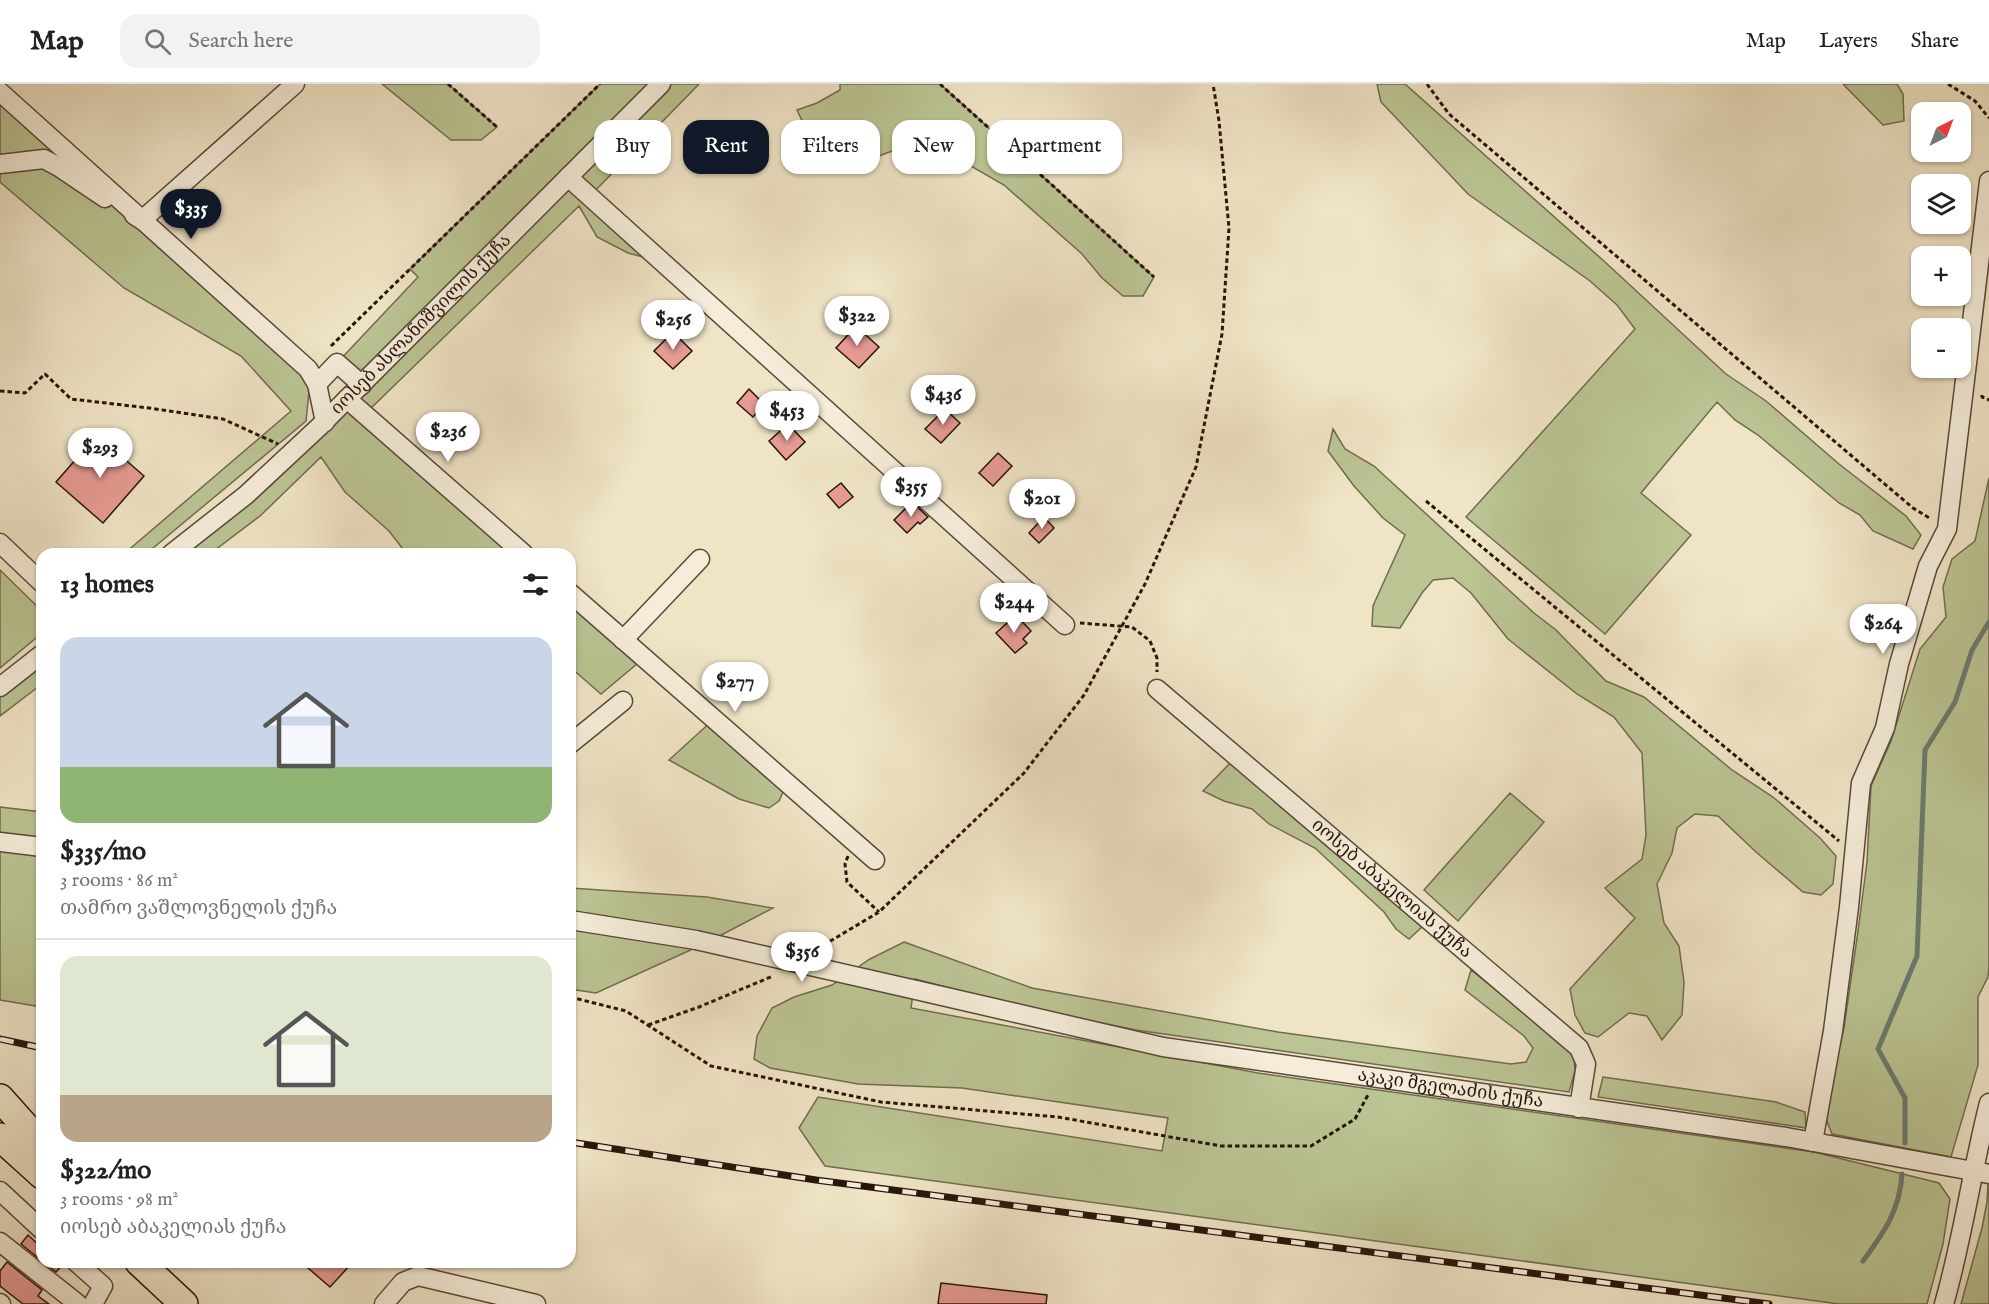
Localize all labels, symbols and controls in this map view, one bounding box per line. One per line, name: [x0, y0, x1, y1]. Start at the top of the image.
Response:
search box: [120, 14, 540, 68]
text: Map: [30, 24, 84, 59]
icon: search: [141, 25, 174, 58]
text: Search here: [189, 27, 293, 55]
text: Map: [1746, 28, 1786, 55]
text: Layers: [1819, 28, 1878, 55]
text: Share: [1911, 28, 1959, 55]
north arrow: [1911, 102, 1971, 162]
map controls: [1911, 102, 1971, 378]
chip: Buy: [594, 120, 671, 174]
chip: Rent: [683, 120, 769, 174]
chip: Filters: [781, 120, 880, 174]
chip: New: [892, 120, 975, 174]
chip: Apartment: [987, 120, 1122, 174]
button: layers: [1911, 174, 1971, 234]
pin: $335: [155, 189, 227, 240]
text: $335: [174, 196, 208, 221]
street label: იოსებ ასლანიშვილის ქუჩა: [326, 229, 516, 420]
button: +: [1911, 246, 1971, 306]
pin: $322: [821, 296, 893, 347]
pin: $256: [637, 300, 709, 351]
text: $322: [838, 303, 876, 328]
text: $256: [655, 307, 691, 332]
button: −: [1911, 318, 1971, 378]
pin: $436: [907, 375, 979, 426]
text: $436: [925, 382, 961, 407]
pin: $453: [751, 391, 823, 442]
text: $453: [769, 398, 805, 423]
pin: $236: [412, 412, 484, 463]
text: $236: [430, 419, 466, 444]
pin: $293: [64, 428, 136, 479]
text: $293: [82, 435, 118, 460]
pin: $355: [875, 467, 947, 518]
text: $355: [894, 474, 928, 499]
pin: $201: [1006, 479, 1078, 530]
text: $201: [1023, 486, 1061, 511]
text: 13 homes: [60, 568, 154, 601]
icon: filters: [519, 568, 552, 601]
pin: $244: [978, 583, 1050, 634]
text: $244: [994, 590, 1034, 615]
pin: $264: [1847, 604, 1919, 655]
text: $264: [1864, 611, 1902, 636]
pin: $277: [699, 662, 771, 713]
text: $277: [716, 669, 754, 694]
icon: home: [252, 676, 360, 784]
street label: იოსებ აბაკელიას ქუჩა: [1306, 814, 1477, 963]
text: $335/mo: [60, 835, 146, 868]
text: 3 rooms · 86 m²: [60, 868, 178, 893]
text: თამრო ვაშლოვნელის ქუჩა: [60, 896, 337, 921]
pin: $356: [766, 932, 838, 983]
text: $356: [785, 939, 819, 964]
icon: home: [252, 995, 360, 1103]
street label: აკაკი მგელაძის ქუჩა: [1356, 1064, 1545, 1113]
text: $322/mo: [60, 1154, 151, 1187]
text: 3 rooms · 98 m²: [60, 1187, 178, 1212]
text: იოსებ აბაკელიას ქუჩა: [60, 1215, 286, 1240]

